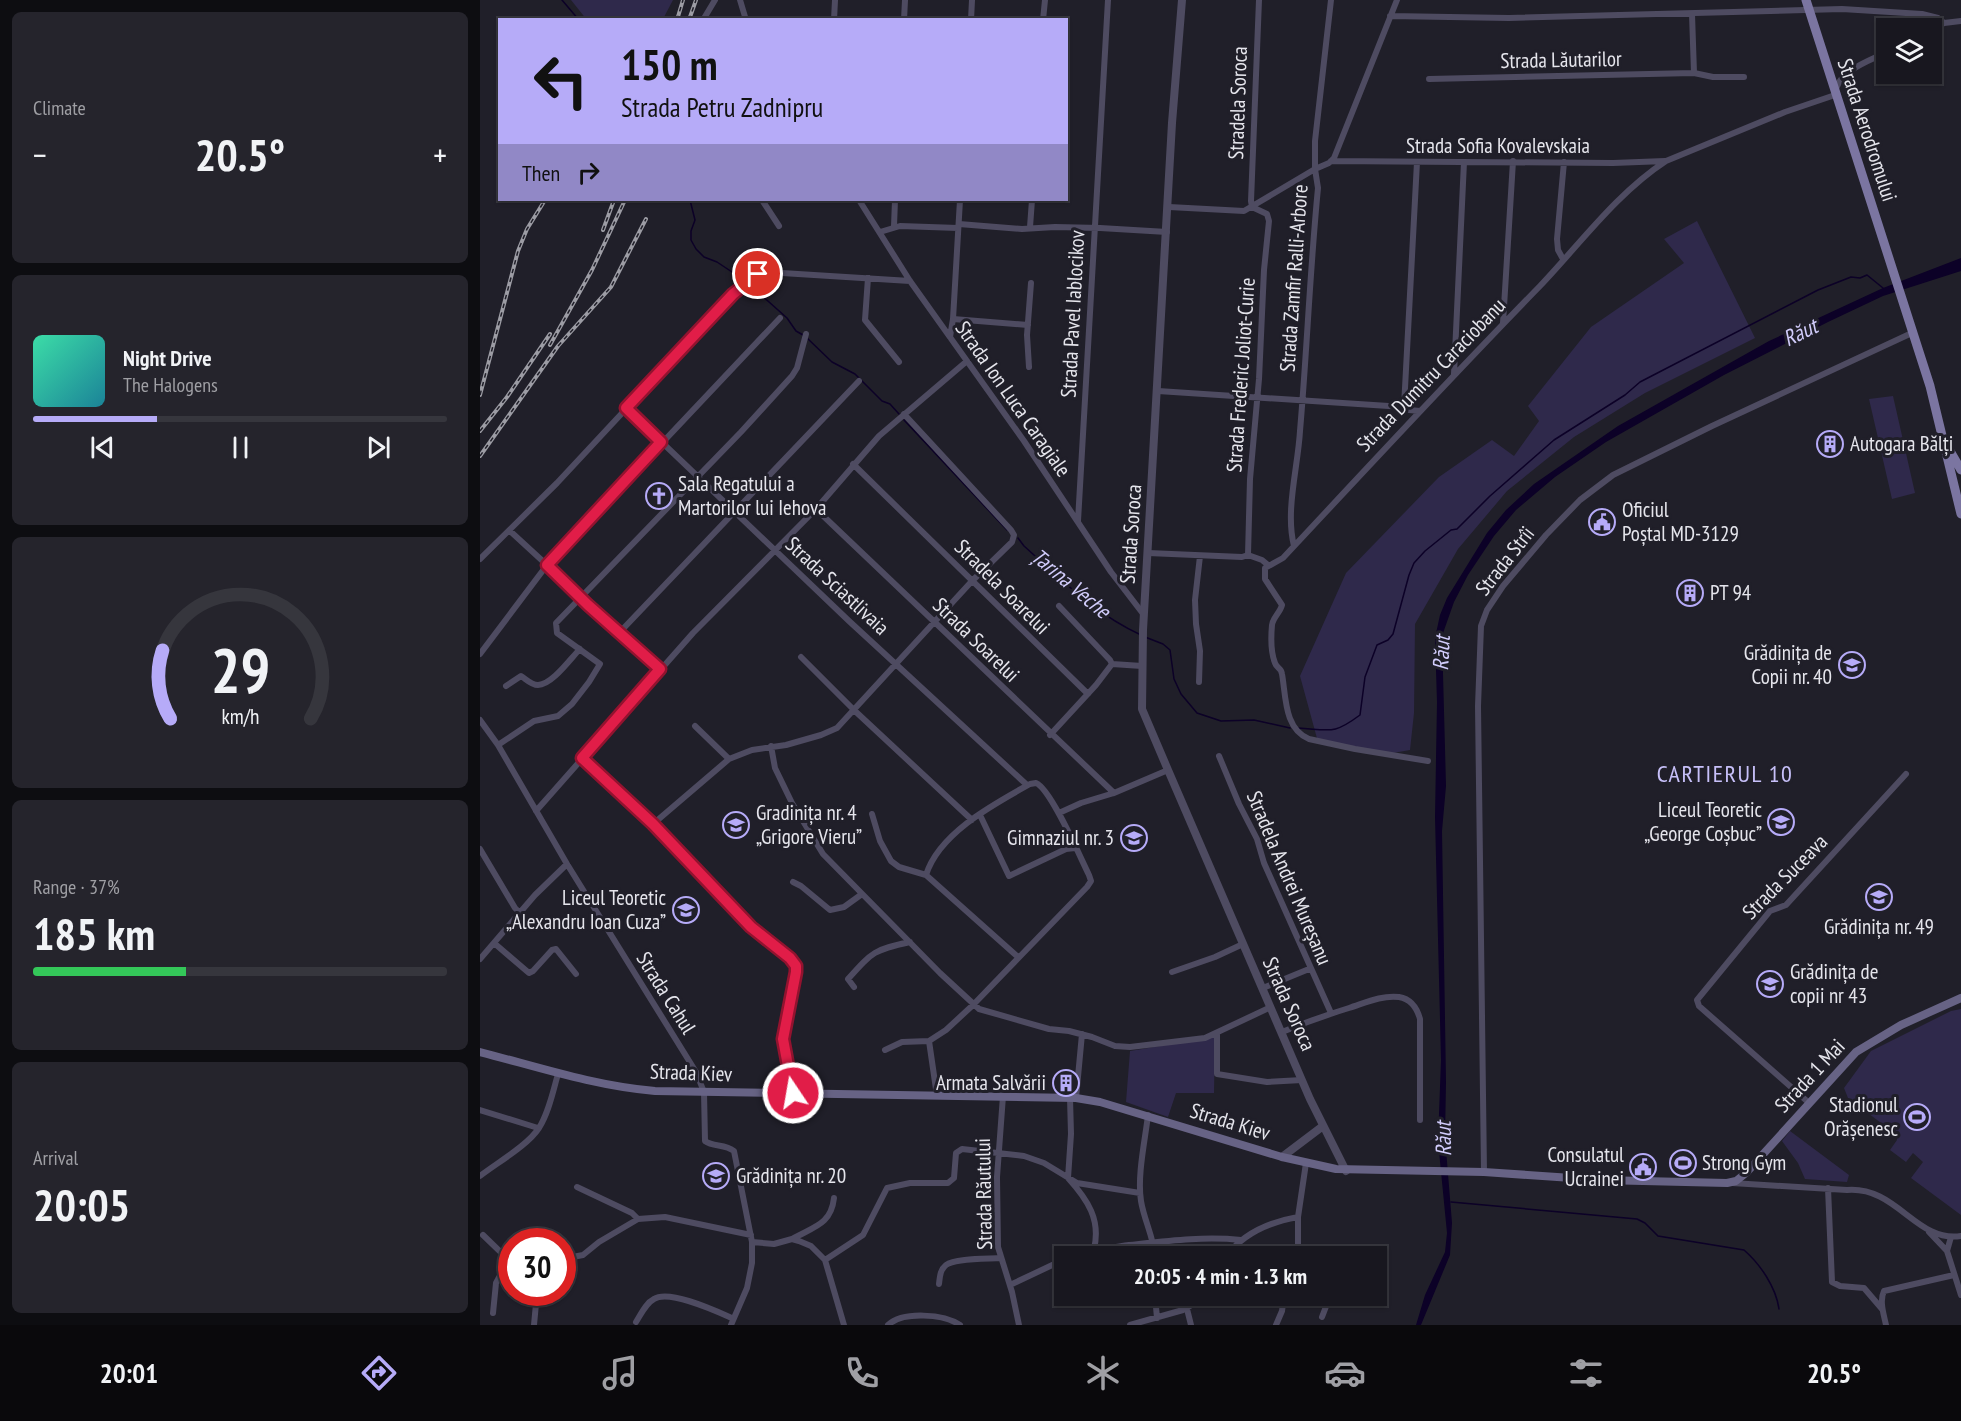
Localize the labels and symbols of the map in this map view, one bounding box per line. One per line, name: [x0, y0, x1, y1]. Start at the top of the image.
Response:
street label: Strada Lăutarilor: [1500, 45, 1622, 74]
street label: Stradela Sorocа: [1222, 46, 1253, 160]
street label: Strada Aerodromului: [1832, 55, 1903, 205]
street label: Strada Sofia Kovalevskaia: [1406, 132, 1590, 159]
street label: Strada Zamfir Ralli-Arbore: [1273, 183, 1314, 373]
street label: Strada Pavel Iablocikov: [1055, 229, 1090, 398]
pin: [732, 248, 783, 299]
street label: Strada Frederic Joliot-Curie: [1220, 277, 1261, 473]
street label: Strada Dumitru Caraciobanu: [1350, 292, 1511, 457]
water label: Răut: [1778, 310, 1824, 352]
street label: Strada Ion Luca Caragiale: [950, 316, 1077, 482]
building icon: Autogara Bălți: [1815, 429, 1845, 459]
place label: Autogara Bălți: [1850, 430, 1953, 457]
place label: Sala Regatului a Martorilor lui Iehova: [678, 470, 826, 521]
church icon: Sala Regatului a Martorilor lui Iehova: [644, 481, 674, 511]
street label: Strada Soroca: [1114, 483, 1147, 585]
place label: Oficiul Poștal MD-3129: [1622, 496, 1739, 547]
public building icon: Oficiul Poștal MD-3129: [1587, 507, 1617, 537]
street label: Strada Strîi: [1469, 521, 1540, 601]
street label: Strada Sciastlivaia: [780, 531, 895, 641]
street label: Stradela Soarelui: [949, 533, 1056, 640]
water label: Țarina Veche: [1026, 542, 1118, 625]
building icon: PT 94: [1675, 578, 1705, 608]
place label: PT 94: [1710, 579, 1752, 606]
street label: Strada Soarelui: [927, 592, 1025, 688]
water label: Răut: [1426, 632, 1456, 671]
place label: Grădinița de Copii nr. 40: [1744, 639, 1832, 690]
school or university icon: Grădinița de Copii nr. 40: [1837, 650, 1867, 680]
district label: CARTIERUL 10: [1657, 758, 1793, 789]
street label: Stradela Andrei Mureșanu: [1241, 787, 1338, 969]
place label: Liceul Teoretic „George Coșbuc”: [1644, 796, 1763, 847]
place label: Gradinița nr. 4 „Grigore Vieru”: [756, 799, 862, 850]
school or university icon: Liceul Teoretic „George Coșbuc”: [1766, 807, 1796, 837]
school or university icon: Gradinița nr. 4 „Grigore Vieru”: [721, 810, 751, 840]
school or university icon: Gimnaziul nr. 3: [1119, 823, 1149, 853]
place label: Gimnaziul nr. 3: [1007, 824, 1114, 851]
street label: Strada Suceava: [1736, 828, 1833, 925]
school or university icon: Grădinița nr. 49: [1864, 882, 1894, 912]
place label: Liceul Teoretic „Alexandru Ioan Cuza”: [506, 884, 667, 935]
school or university icon: Liceul Teoretic „Alexandru Ioan Cuza”: [671, 895, 701, 925]
place label: Grădinița nr. 49: [1824, 913, 1934, 940]
street label: Strada Cahul: [631, 947, 702, 1039]
street label: Strada Soroca: [1257, 953, 1322, 1055]
place label: Grădinița de copii nr 43: [1790, 958, 1878, 1009]
school or university icon: Grădinița de copii nr 43: [1755, 969, 1785, 999]
street label: Strada 1 Mai: [1769, 1033, 1851, 1118]
street label: Strada Kiev: [649, 1058, 733, 1087]
position arrow: [761, 1061, 825, 1125]
building icon: Armata Salvării: [1051, 1068, 1081, 1098]
place label: Armata Salvării: [936, 1069, 1046, 1096]
place label: Stadionul Orășenesc: [1824, 1091, 1899, 1142]
street label: Strada Kiev: [1187, 1097, 1274, 1147]
sports icon: Stadionul Orășenesc: [1902, 1102, 1932, 1132]
water label: Răut: [1429, 1118, 1457, 1157]
street label: Strada Răutului: [969, 1138, 998, 1250]
place label: Consulatul Ucrainei: [1547, 1141, 1624, 1192]
sports icon: Strong Gym: [1668, 1148, 1698, 1178]
place label: Strong Gym: [1702, 1149, 1786, 1176]
public building icon: Consulatul Ucrainei: [1628, 1152, 1658, 1182]
school or university icon: Grădinița nr. 20: [701, 1161, 731, 1191]
place label: Grădinița nr. 20: [736, 1162, 846, 1189]
speed limit sign: 30: [498, 1228, 576, 1306]

